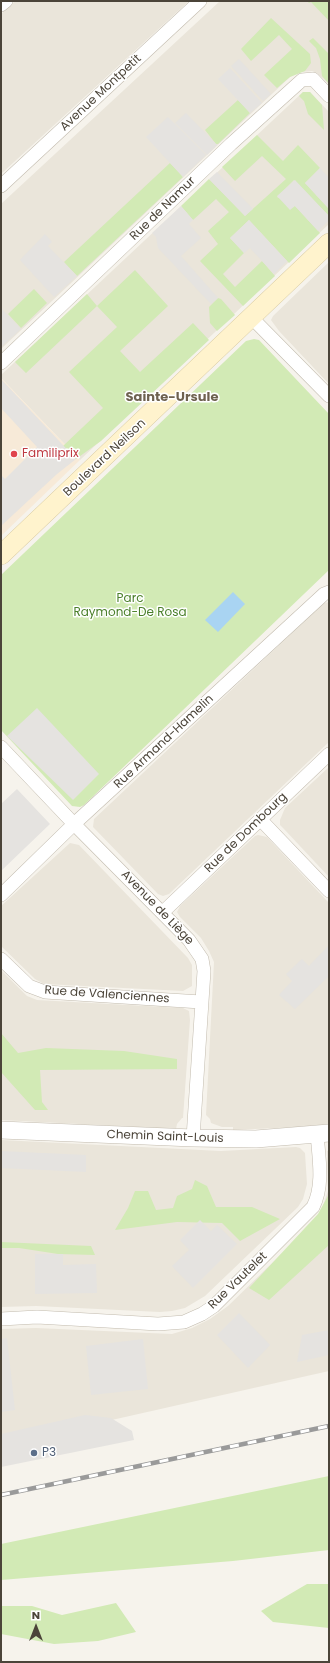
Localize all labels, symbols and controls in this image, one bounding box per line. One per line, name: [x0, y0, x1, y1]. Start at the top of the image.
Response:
street label: Avenue Montpetit: [57, 52, 145, 134]
street label: Rue de Namur: [127, 174, 199, 244]
district label: Sainte-Ursule: [126, 390, 218, 406]
street label: Boulevard Neilson: [61, 416, 149, 500]
place label: Familiprix: [22, 447, 79, 461]
marker: Familiprix: [9, 449, 19, 459]
park label: Parc Raymond-De Rosa: [73, 592, 187, 620]
street label: Rue Armand-Hamelin: [111, 692, 217, 792]
street label: Rue de Dombourg: [202, 790, 290, 876]
street label: Avenue de Liège: [118, 868, 196, 948]
street label: Rue de Valenciennes: [44, 983, 170, 1007]
street label: Chemin Saint-Louis: [106, 1128, 224, 1146]
street label: Rue Vautelet: [206, 1249, 270, 1313]
place label: P3: [42, 1446, 56, 1460]
marker: P3: [29, 1448, 39, 1458]
north arrow: [16, 1607, 56, 1647]
text: N: [32, 1607, 40, 1623]

